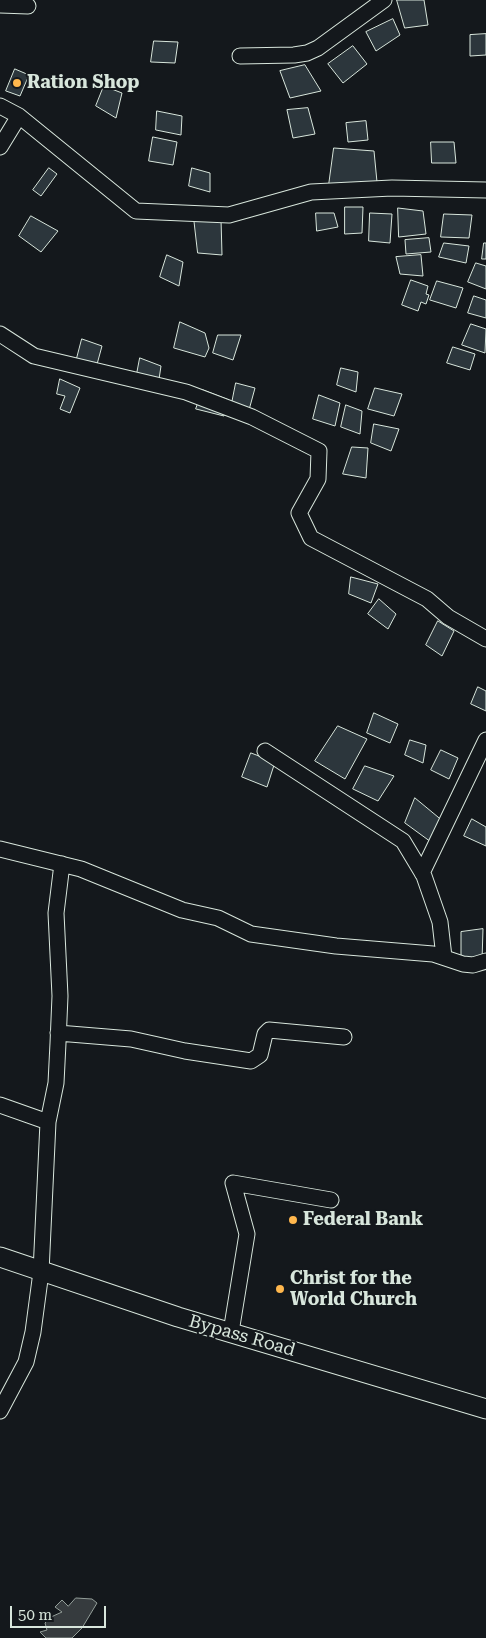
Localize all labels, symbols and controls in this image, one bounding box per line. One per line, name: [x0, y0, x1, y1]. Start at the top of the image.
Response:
place label: Ration Shop: [27, 72, 139, 94]
marker: Ration Shop: [11, 77, 23, 89]
place label: Federal Bank: [303, 1209, 423, 1231]
marker: Federal Bank: [287, 1214, 299, 1226]
place label: Christ for the World Church: [290, 1268, 417, 1310]
marker: Christ for the World Church: [274, 1283, 286, 1295]
street label: Bypass Road: [186, 1310, 298, 1362]
scale bar: [12, 1596, 109, 1628]
text: 50 m: [18, 1606, 52, 1624]

